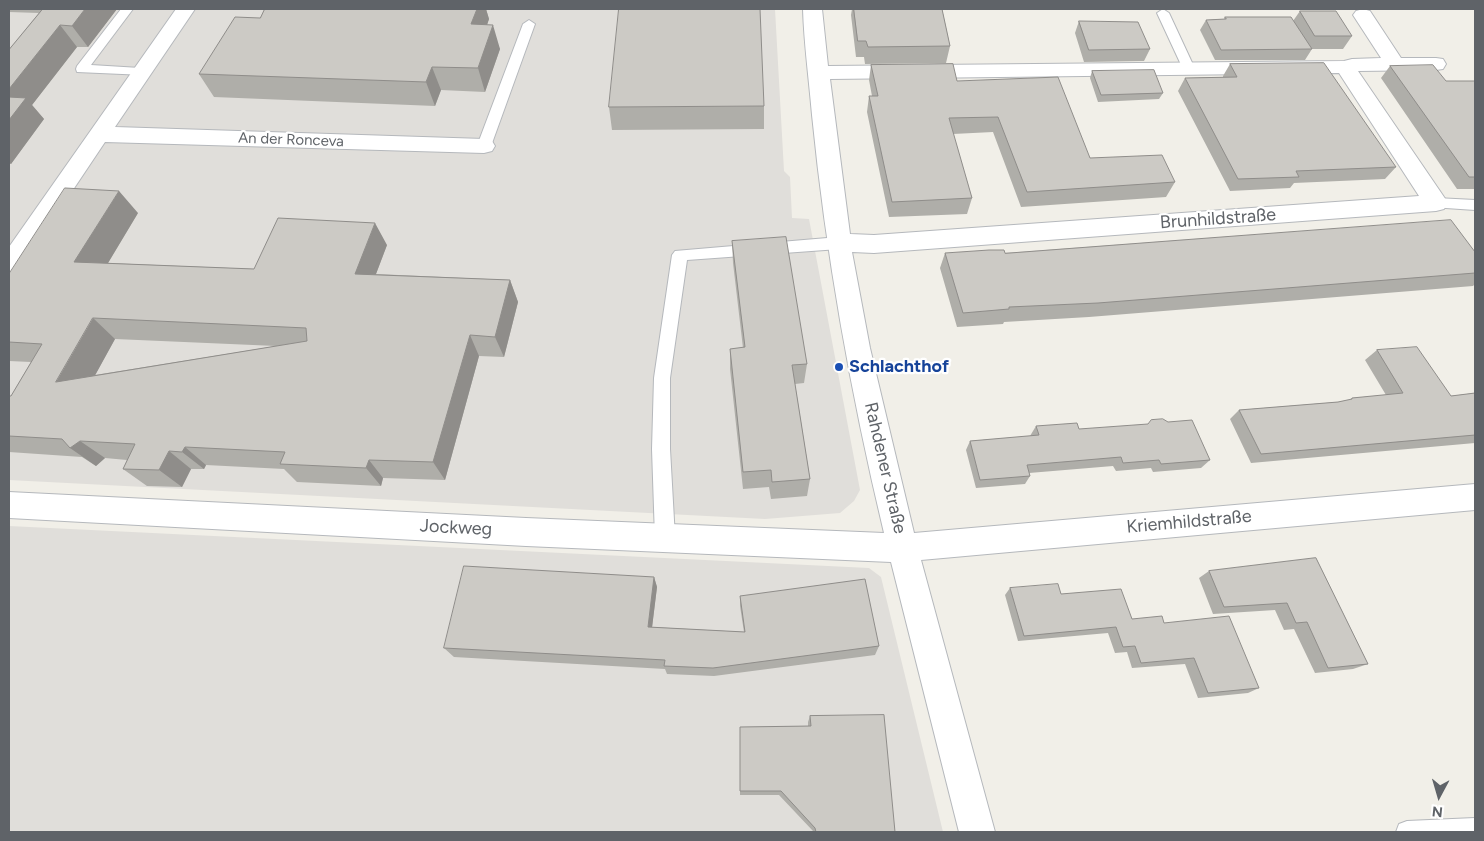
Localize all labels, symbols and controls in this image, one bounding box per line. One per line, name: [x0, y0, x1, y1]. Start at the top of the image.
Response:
street label: An der Ronceva: [238, 129, 344, 151]
street label: Brunhildstraße: [1159, 204, 1277, 234]
place label: Schlachthof: [849, 356, 949, 378]
marker: Schlachthof: [833, 361, 845, 373]
street label: Rahdener Straße: [859, 400, 911, 536]
street label: Kriemhildstraße: [1126, 506, 1252, 538]
street label: Jockweg: [419, 515, 493, 541]
north arrow: [1414, 771, 1464, 821]
text: N: [1431, 802, 1444, 820]

